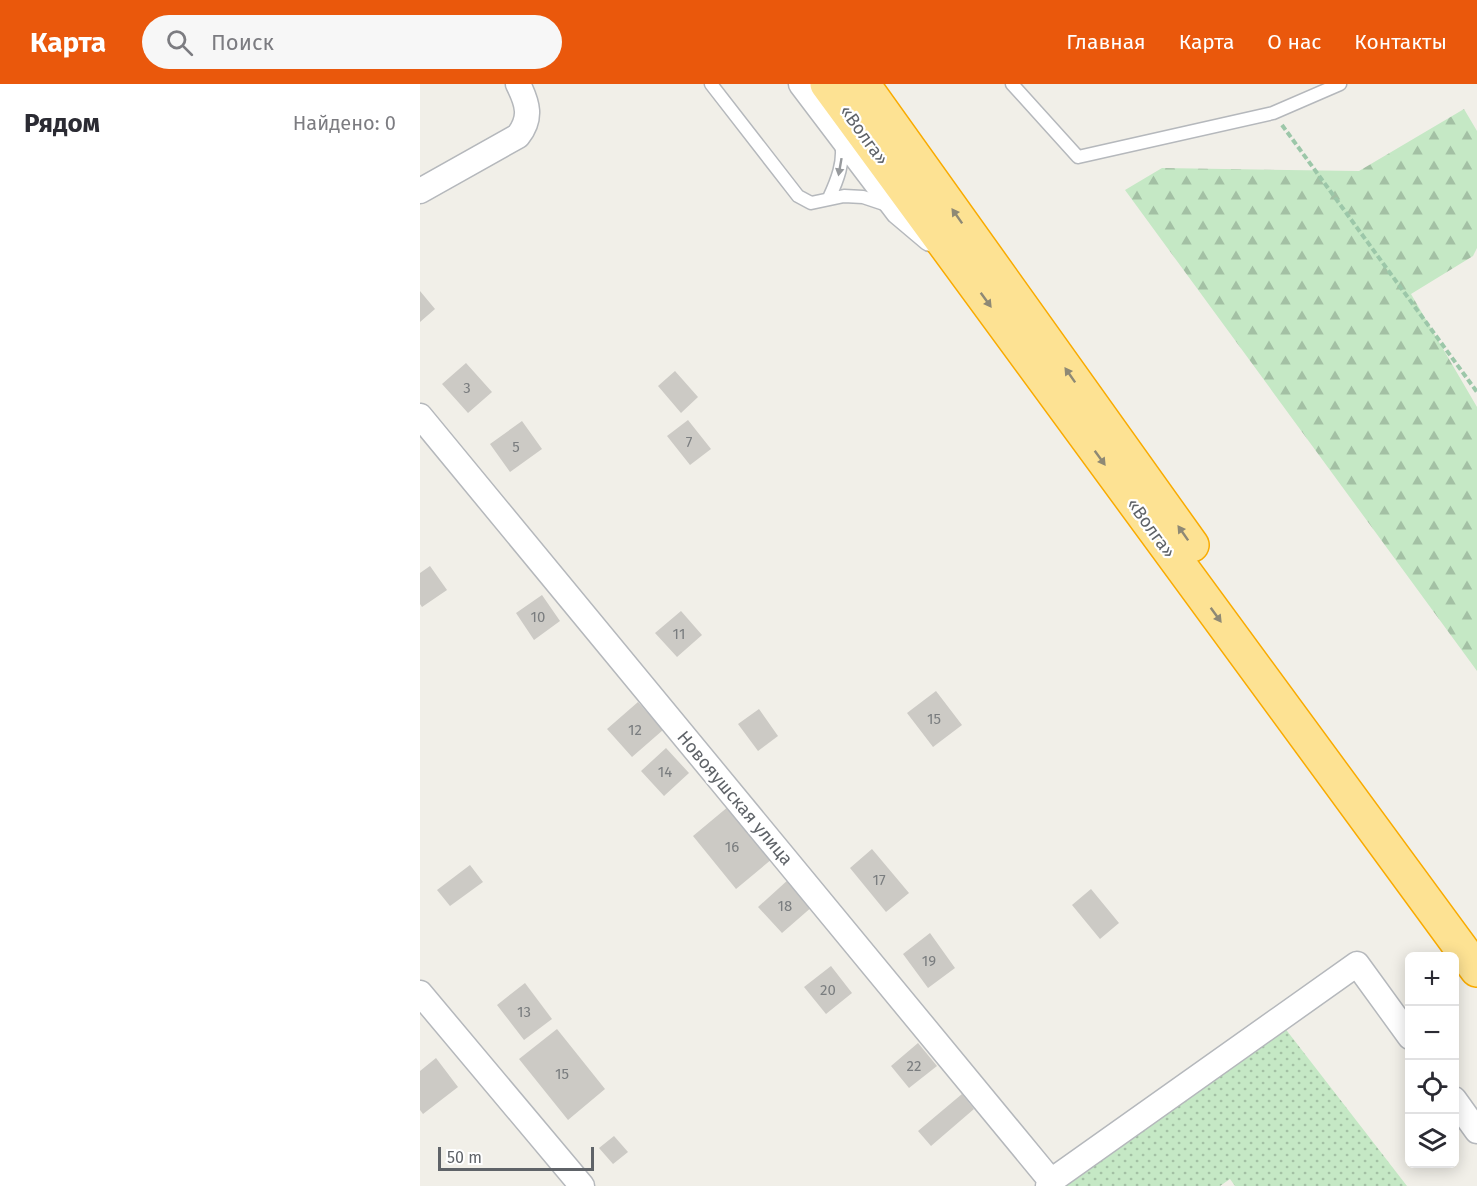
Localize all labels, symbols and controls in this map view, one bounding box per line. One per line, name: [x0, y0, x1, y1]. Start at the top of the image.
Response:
search box: [142, 15, 562, 69]
text: Карта: [30, 26, 106, 59]
icon: search: [163, 26, 196, 59]
text: Поиск: [211, 29, 274, 56]
text: Главная: [1066, 29, 1146, 55]
text: Карта: [1179, 29, 1234, 55]
text: О нас: [1267, 29, 1321, 55]
text: Контакты: [1354, 29, 1447, 55]
street label: «Волга»: [835, 101, 893, 169]
text: Рядом: [24, 108, 100, 139]
text: Найдено: 0: [293, 111, 396, 135]
one-way arrow: [835, 158, 844, 177]
one-way arrow: [951, 208, 963, 224]
one-way arrow: [980, 292, 992, 308]
one-way arrow: [1064, 367, 1076, 383]
house number: 3: [463, 379, 471, 397]
house number: 7: [686, 433, 693, 451]
house number: 5: [512, 438, 520, 456]
one-way arrow: [1094, 451, 1106, 466]
street label: «Волга»: [1122, 494, 1180, 562]
one-way arrow: [1177, 526, 1189, 542]
house number: 10: [531, 608, 545, 626]
one-way arrow: [1209, 608, 1221, 623]
house number: 11: [673, 625, 685, 643]
house number: 15: [927, 710, 941, 728]
house number: 12: [628, 721, 642, 739]
street label: Новояушская улица: [672, 726, 798, 870]
house number: 14: [658, 763, 672, 781]
house number: 16: [725, 838, 739, 856]
house number: 17: [872, 871, 886, 889]
house number: 18: [778, 897, 792, 915]
house number: 19: [922, 952, 936, 970]
map controls: [1405, 952, 1459, 1168]
button: +: [1405, 952, 1459, 1006]
house number: 20: [820, 981, 836, 999]
house number: 13: [517, 1003, 531, 1021]
button: −: [1405, 1006, 1459, 1060]
house number: 22: [907, 1057, 921, 1075]
button: locate: [1405, 1060, 1459, 1114]
house number: 15: [555, 1065, 569, 1083]
button: layers: [1405, 1114, 1459, 1168]
scale bar: [438, 1144, 594, 1172]
text: 50 m: [447, 1148, 482, 1167]

